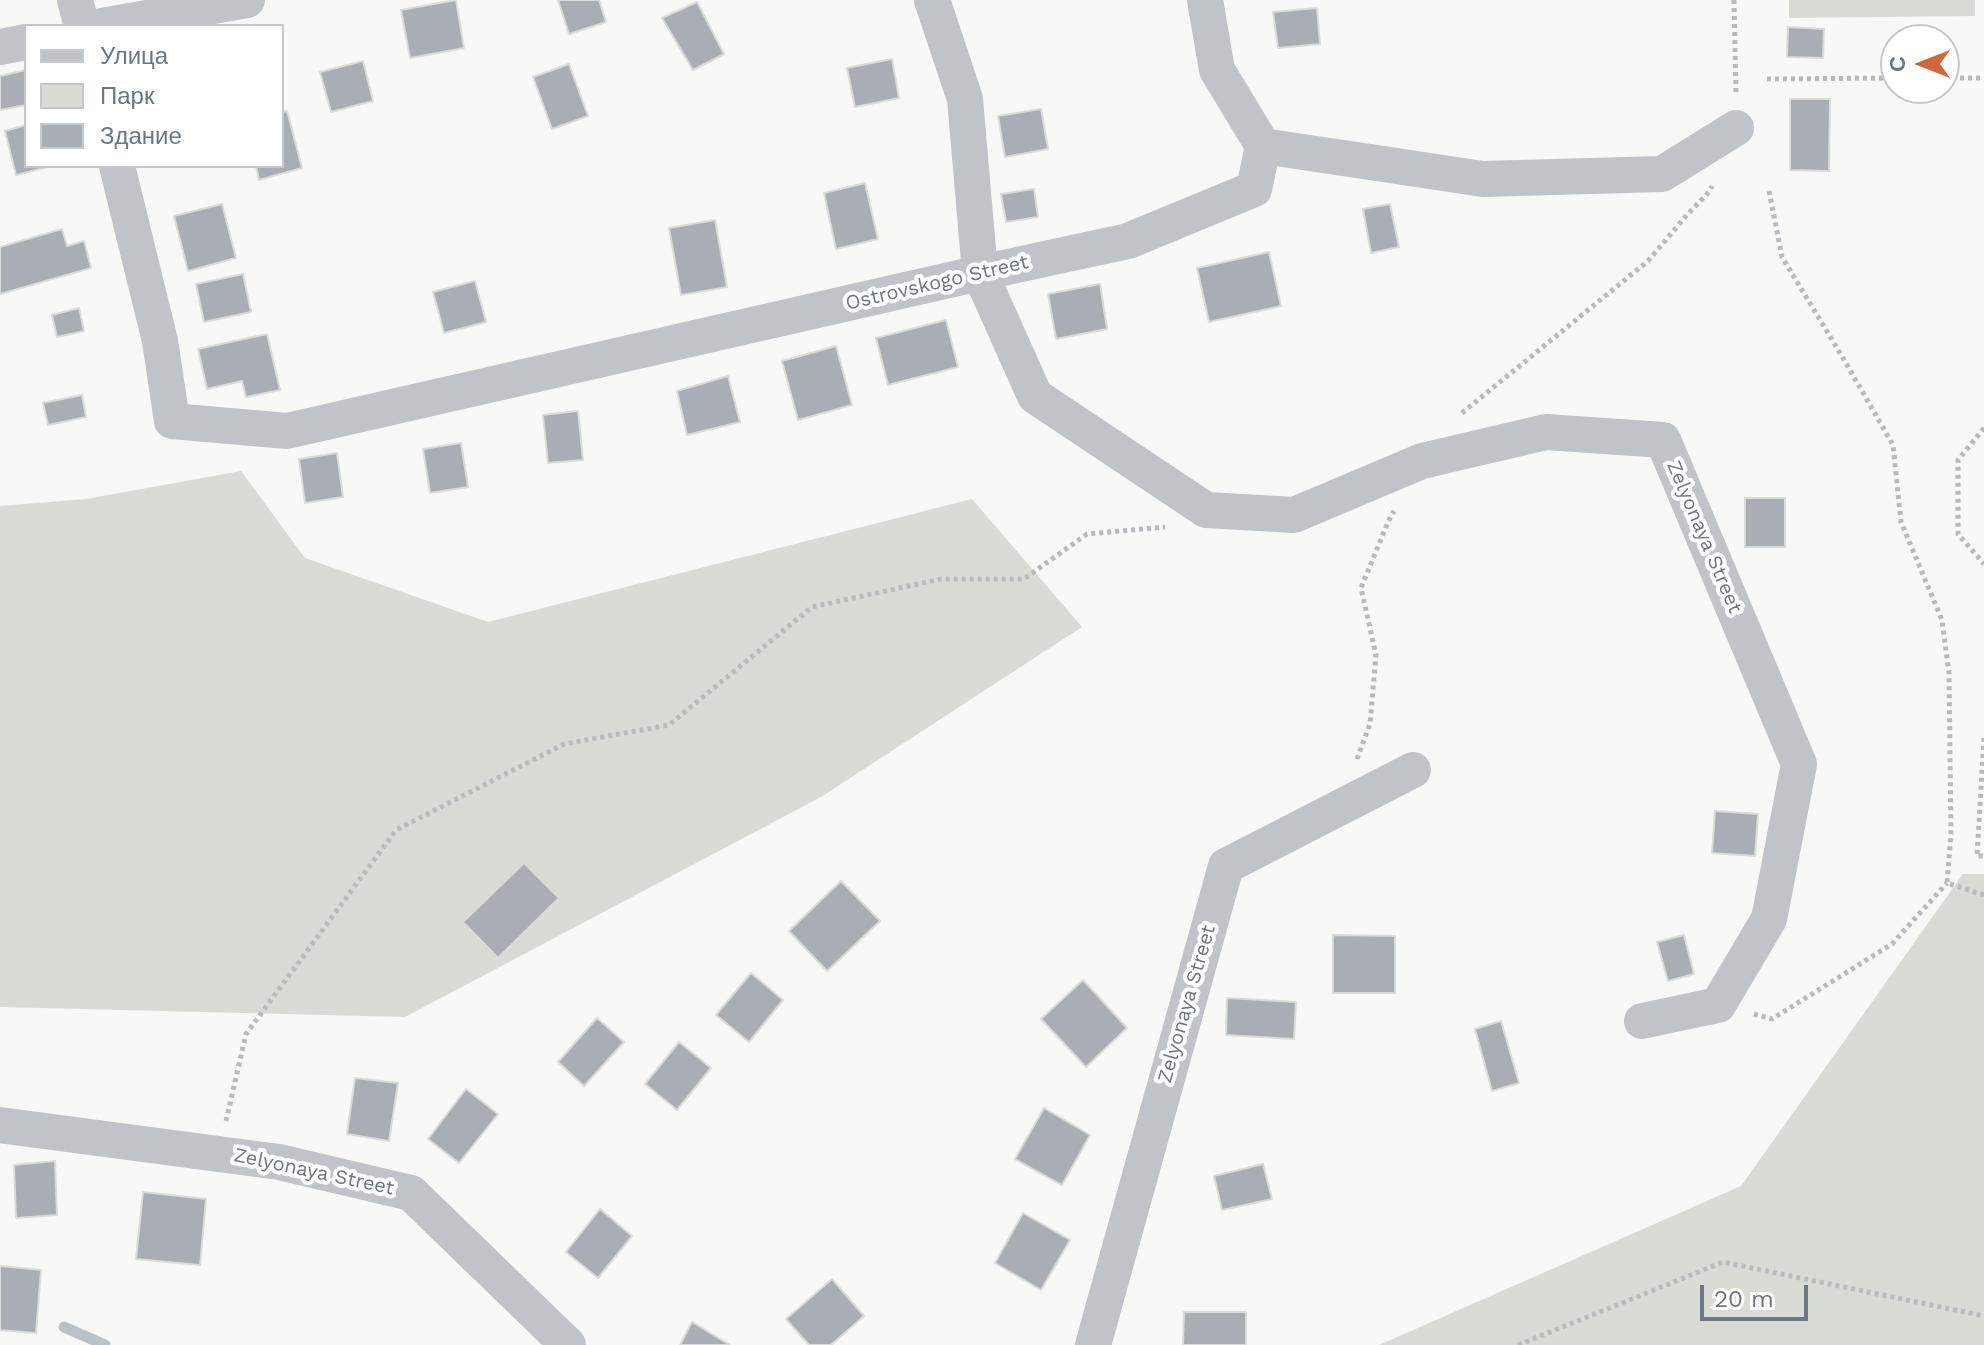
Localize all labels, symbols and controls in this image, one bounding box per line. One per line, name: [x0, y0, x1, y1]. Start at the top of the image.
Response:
legend: [24, 24, 284, 168]
north arrow: [1880, 24, 1960, 104]
text: Улица: [100, 42, 168, 70]
text: С: [1885, 56, 1910, 72]
text: Парк: [100, 82, 154, 110]
text: Здание: [100, 122, 182, 150]
street label: Ostrovskogo Street: [843, 250, 1031, 316]
street label: Zelyonaya Street: [1661, 457, 1747, 617]
street label: Zelyonaya Street: [1153, 922, 1221, 1086]
street label: Zelyonaya Street: [232, 1143, 396, 1201]
scale bar: [1704, 1269, 1812, 1319]
text: 20 m: [1714, 1285, 1774, 1313]

